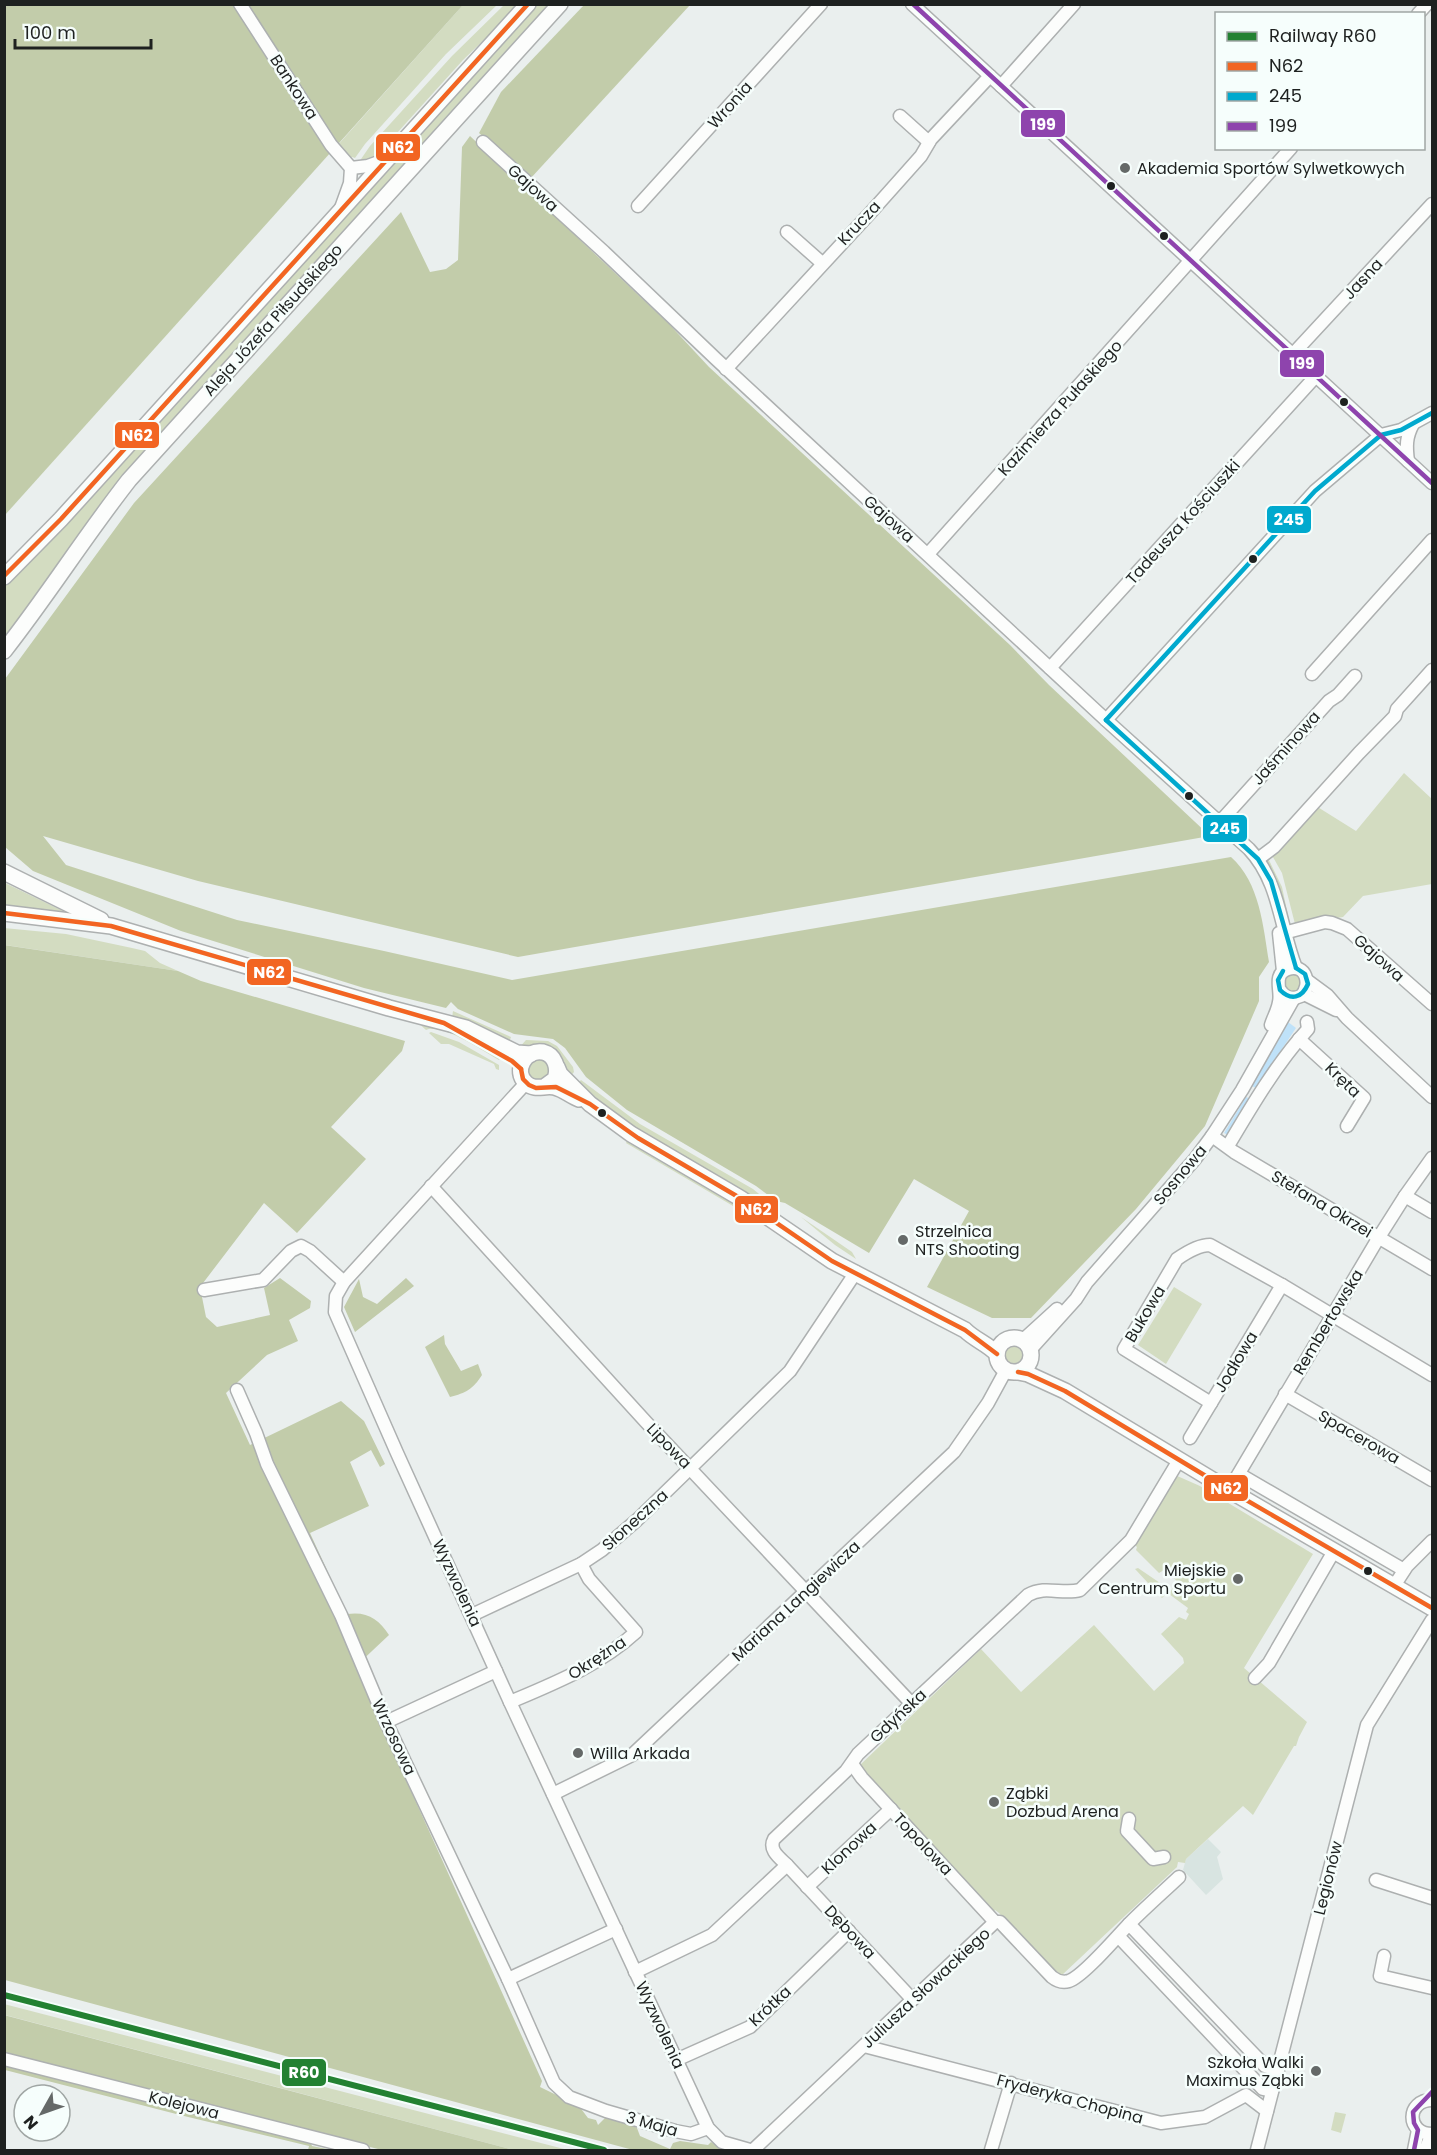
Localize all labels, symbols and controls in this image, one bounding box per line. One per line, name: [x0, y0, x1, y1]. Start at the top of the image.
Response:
scale bar: [15, 12, 152, 50]
legend: [1215, 12, 1425, 150]
text: 100 m: [24, 20, 76, 45]
text: Railway R60: [1269, 23, 1377, 48]
street label: Bankowa: [264, 50, 324, 124]
text: N62: [1269, 53, 1303, 78]
street label: Wronia: [702, 76, 758, 134]
text: 245: [1269, 83, 1302, 108]
line badge: 199: [1020, 109, 1066, 138]
text: 199: [1030, 113, 1056, 136]
text: 199: [1269, 113, 1297, 138]
line badge: N62: [375, 133, 421, 162]
text: N62: [382, 136, 414, 159]
place label: Akademia Sportów Sylwetkowych: [1137, 157, 1405, 180]
street label: Gajowa: [502, 159, 564, 217]
marker: Akademia Sportów Sylwetkowych: [1118, 161, 1132, 175]
unlabelled marker: [1105, 180, 1117, 192]
street label: Krucza: [832, 196, 886, 250]
unlabelled marker: [1158, 230, 1170, 242]
street label: Aleja Józefa Piłsudskiego: [198, 239, 348, 401]
street label: Jasna: [1338, 253, 1388, 305]
street label: Kazimierza Pułaskiego: [993, 335, 1127, 481]
line badge: 199: [1279, 349, 1325, 378]
text: 199: [1289, 352, 1315, 375]
unlabelled marker: [1338, 396, 1350, 408]
line badge: N62: [114, 421, 160, 449]
text: N62: [121, 424, 153, 447]
street label: Tadeusza Kościuszki: [1121, 454, 1245, 590]
street label: Gajowa: [858, 490, 920, 548]
line badge: 245: [1266, 505, 1312, 534]
text: 245: [1274, 508, 1304, 531]
unlabelled marker: [1247, 553, 1259, 565]
street label: Jaśminowa: [1247, 706, 1325, 790]
unlabelled marker: [1183, 790, 1195, 802]
line badge: 245: [1202, 814, 1248, 843]
text: 245: [1210, 817, 1240, 840]
street label: Gajowa: [1348, 929, 1410, 987]
line badge: N62: [246, 958, 292, 986]
text: N62: [253, 961, 285, 984]
street label: Kręta: [1320, 1057, 1366, 1103]
unlabelled marker: [596, 1107, 608, 1119]
street label: Sosnowa: [1148, 1140, 1212, 1210]
street label: Stefana Okrzei: [1267, 1165, 1377, 1243]
line badge: N62: [734, 1195, 779, 1224]
text: N62: [740, 1198, 772, 1221]
place label: Strzelnica NTS Shooting: [915, 1220, 1020, 1261]
marker: Strzelnica NTS Shooting: [896, 1233, 910, 1247]
street label: Rembertowska: [1287, 1265, 1369, 1379]
street label: Bukowa: [1119, 1281, 1171, 1347]
street label: Jodłowa: [1209, 1327, 1263, 1397]
street label: Spacerowa: [1314, 1404, 1404, 1470]
street label: Lipowa: [641, 1418, 697, 1474]
line badge: N62: [1203, 1474, 1249, 1502]
text: N62: [1210, 1477, 1242, 1500]
street label: Słoneczna: [597, 1484, 673, 1556]
street label: Wyzwolenia: [427, 1535, 487, 1631]
street label: Mariana Langiewicza: [727, 1535, 865, 1667]
place label: Miejskie Centrum Sportu: [1098, 1559, 1226, 1600]
unlabelled marker: [1362, 1565, 1374, 1577]
marker: Miejskie Centrum Sportu: [1231, 1572, 1245, 1586]
street label: Okrężna: [563, 1631, 631, 1685]
street label: Gdyńska: [865, 1684, 931, 1748]
street label: Wrzosowa: [366, 1695, 422, 1779]
place label: Willa Arkada: [590, 1742, 690, 1765]
marker: Willa Arkada: [571, 1746, 585, 1760]
place label: Ząbki Dozbud Arena: [1006, 1782, 1119, 1823]
marker: Ząbki Dozbud Arena: [987, 1795, 1001, 1809]
street label: Topolowa: [888, 1808, 958, 1880]
street label: Klonowa: [816, 1816, 882, 1880]
street label: Legionów: [1308, 1839, 1348, 1917]
street label: Dębowa: [819, 1900, 881, 1964]
street label: Juliusza Słowackiego: [857, 1922, 995, 2054]
street label: Wyzwolenia: [630, 1977, 690, 2073]
street label: Krótka: [744, 1980, 796, 2032]
place label: Szkoła Walki Maximus Ząbki: [1186, 2051, 1304, 2092]
line badge: R60: [281, 2058, 327, 2087]
text: R60: [288, 2061, 320, 2084]
marker: Szkoła Walki Maximus Ząbki: [1309, 2064, 1323, 2078]
street label: Fryderyka Chopina: [994, 2068, 1146, 2130]
north arrow: [12, 2083, 72, 2143]
street label: Kolejowa: [146, 2085, 222, 2125]
street label: 3 Maja: [623, 2106, 681, 2142]
text: N: [18, 2110, 44, 2134]

